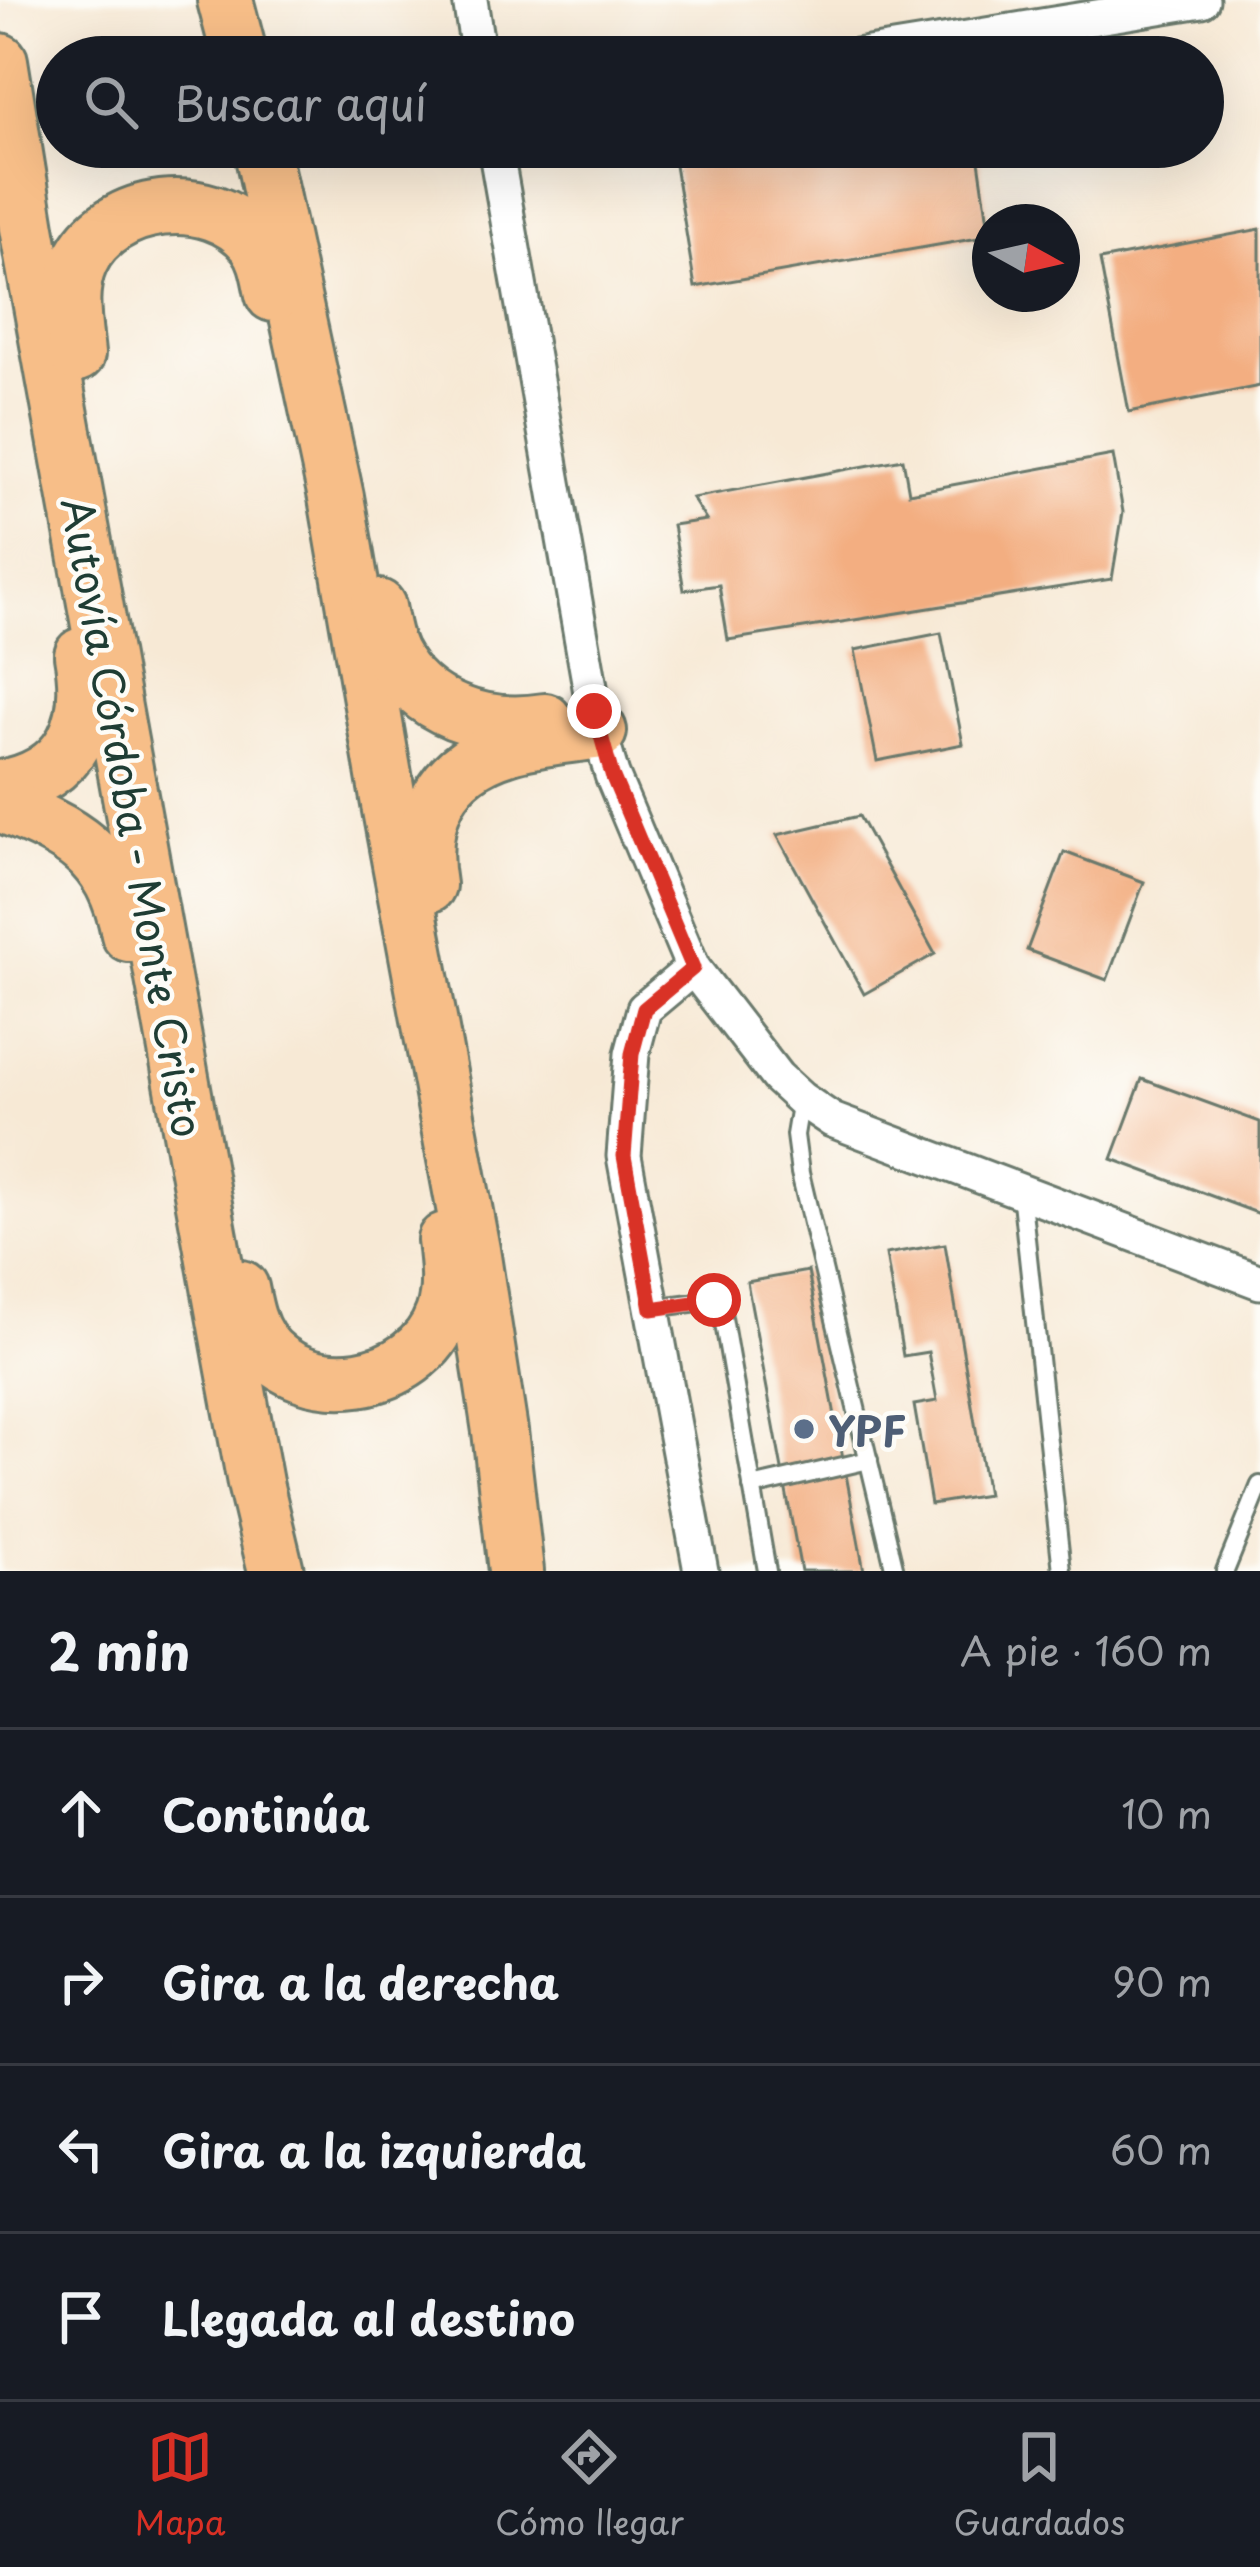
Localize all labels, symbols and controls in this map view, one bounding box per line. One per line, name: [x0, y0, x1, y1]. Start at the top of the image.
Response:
search box: [36, 36, 1224, 168]
text: Buscar aquí: [174, 68, 427, 136]
icon: search: [78, 69, 144, 135]
north arrow: [972, 204, 1080, 312]
street label: Autovía Córdoba - Monte Cristo: [47, 492, 221, 1142]
route end: [567, 684, 621, 738]
route start: [687, 1273, 741, 1327]
place label: YPF: [828, 1398, 906, 1461]
marker: YPF: [791, 1416, 817, 1442]
text: 2 min: [48, 1611, 190, 1688]
text: A pie · 160 m: [960, 1620, 1212, 1679]
text: Continúa: [162, 1779, 370, 1847]
icon: ahead: [48, 1780, 114, 1846]
text: 10 m: [1121, 1783, 1212, 1842]
text: Gira a la derecha: [162, 1947, 559, 2015]
icon: right: [48, 1948, 114, 2014]
text: 90 m: [1112, 1951, 1212, 2010]
text: Gira a la izquierda: [162, 2115, 586, 2183]
icon: left: [48, 2116, 114, 2182]
text: 60 m: [1110, 2119, 1212, 2178]
text: Llegada al destino: [162, 2283, 575, 2351]
icon: arrive: [48, 2284, 114, 2350]
tab: Mapa: [135, 2424, 226, 2546]
tab: Cómo llegar: [495, 2424, 684, 2546]
tab: Guardados: [953, 2424, 1125, 2546]

